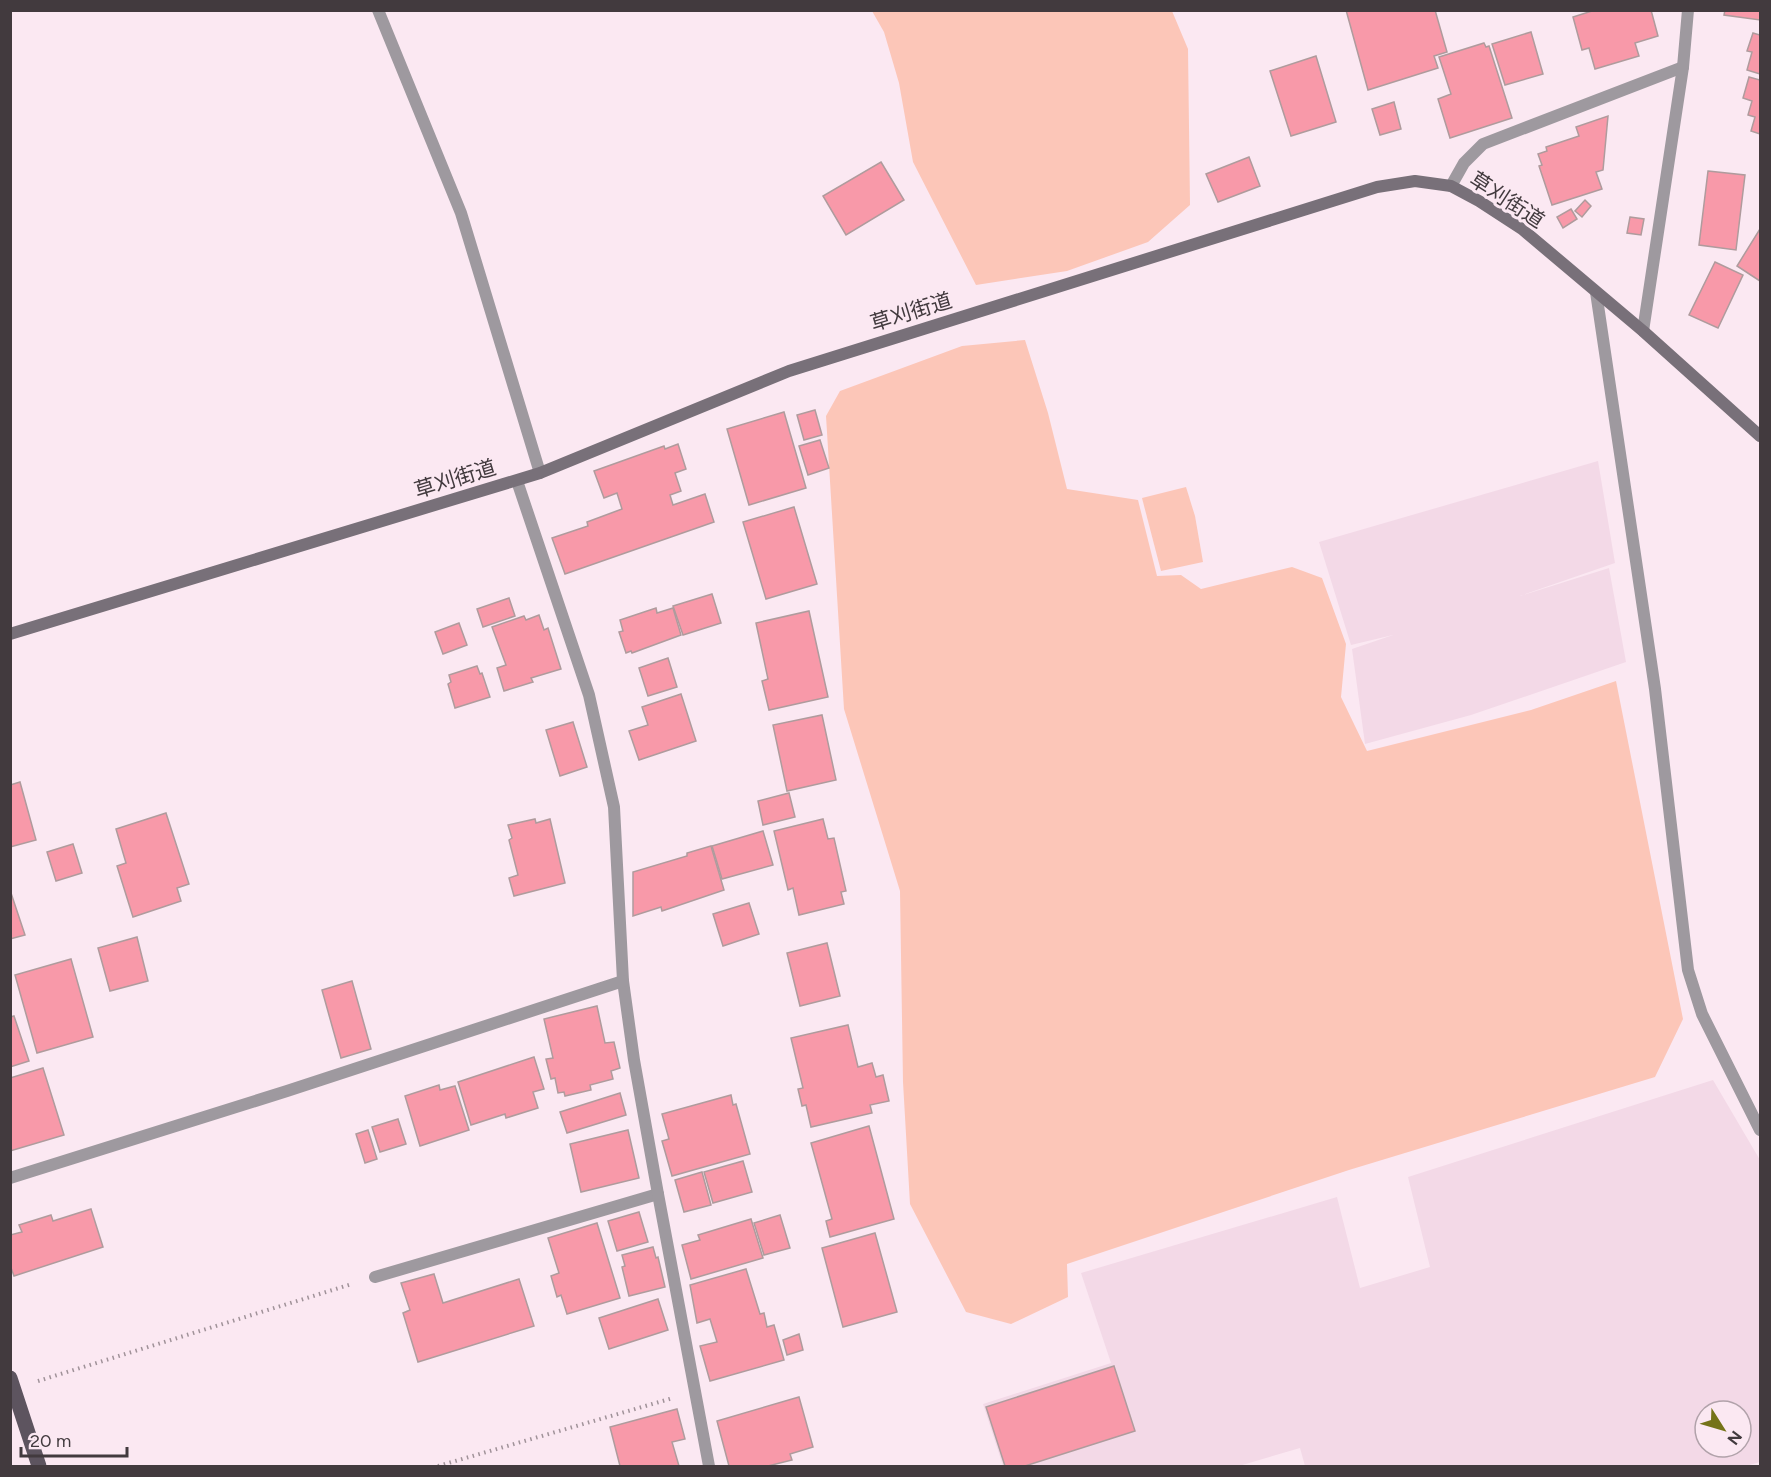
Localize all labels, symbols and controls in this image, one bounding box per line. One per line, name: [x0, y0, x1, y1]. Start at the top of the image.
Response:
street label: 草刈街道: [1465, 166, 1549, 233]
street label: 草刈街道: [867, 287, 955, 336]
street label: 草刈街道: [411, 454, 499, 503]
north arrow: [1693, 1399, 1753, 1459]
scale bar: [21, 1420, 128, 1458]
text: N: [1723, 1427, 1746, 1448]
text: 20 m: [30, 1430, 71, 1452]

